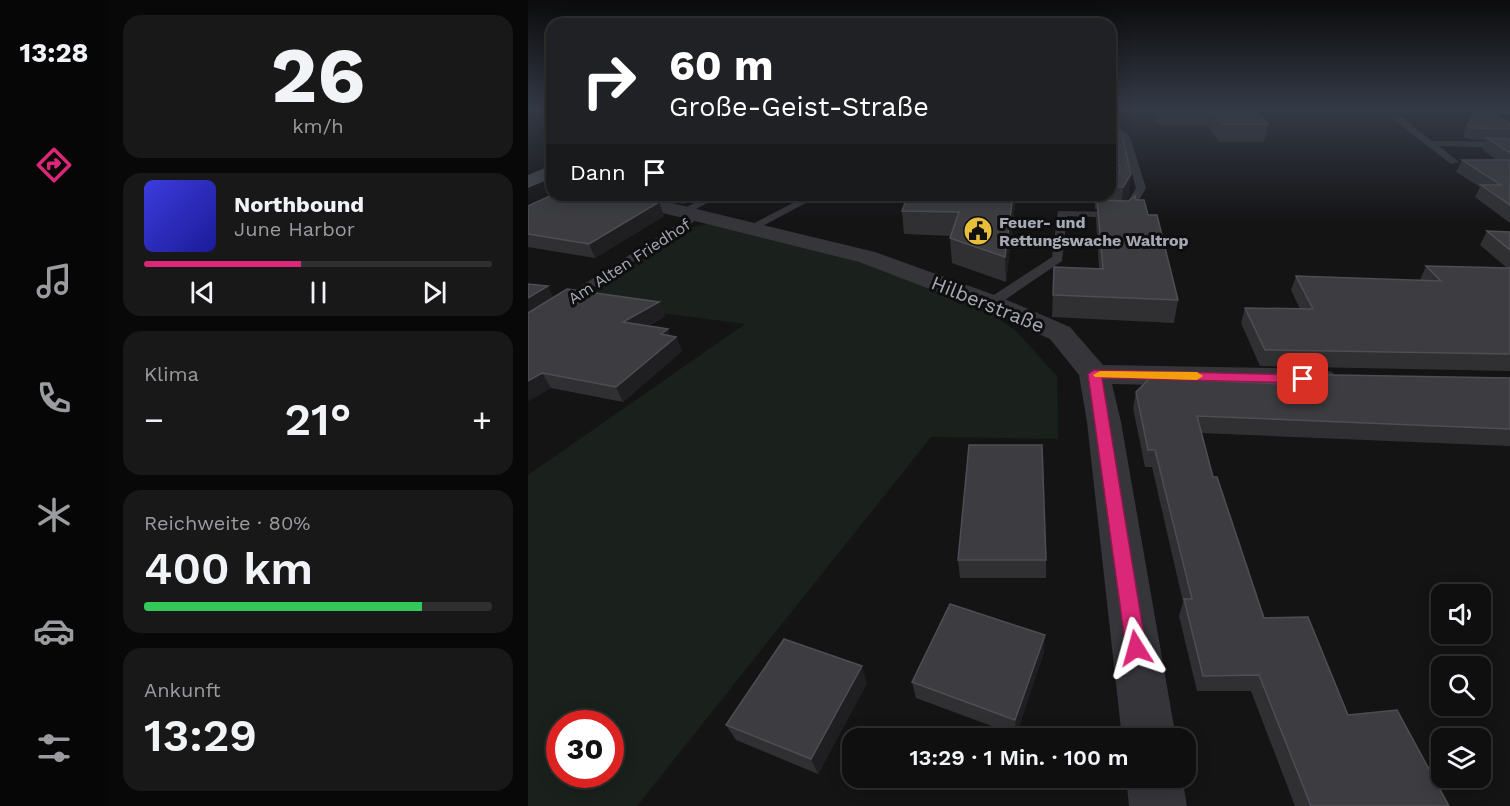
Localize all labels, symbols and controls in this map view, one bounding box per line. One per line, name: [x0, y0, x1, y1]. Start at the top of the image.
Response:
text: 26: [271, 29, 365, 121]
text: 13:28: [20, 37, 88, 69]
text: 60 m: [669, 41, 773, 90]
icon: right: [570, 42, 648, 120]
text: Große-Geist-Straße: [669, 91, 929, 123]
text: km/h: [292, 114, 344, 138]
icon: directions: [33, 144, 75, 186]
icon: arrive: [638, 156, 671, 189]
text: Dann: [570, 160, 626, 185]
text: Northbound: [234, 192, 364, 217]
place label: Feuer- und Rettungswache Waltrop: [999, 213, 1189, 250]
street label: Am Alten Friedhof: [565, 214, 695, 308]
public building icon: Feuer- und Rettungswache Waltrop: [962, 215, 994, 247]
text: June Harbor: [234, 217, 355, 241]
icon: music: [33, 260, 75, 302]
street label: Hilberstraße: [928, 270, 1048, 338]
icon: previous: [186, 276, 219, 309]
icon: pause: [302, 276, 335, 309]
icon: next: [418, 276, 451, 309]
pin: [1277, 353, 1328, 404]
text: Klima: [144, 362, 199, 386]
icon: arrive: [1286, 362, 1319, 395]
icon: phone: [33, 377, 75, 419]
text: 21°: [284, 393, 352, 446]
text: −: [144, 400, 164, 439]
text: +: [472, 400, 492, 439]
icon: climate: [33, 494, 75, 536]
text: Reichweite · 80%: [144, 511, 310, 535]
text: 400 km: [144, 542, 313, 595]
map controls: [1431, 584, 1491, 788]
button: sound: [1431, 584, 1491, 644]
icon: car: [33, 610, 75, 652]
position arrow: [1104, 616, 1168, 680]
button: search: [1431, 656, 1491, 716]
text: Ankunft: [144, 678, 221, 702]
text: 13:29: [144, 709, 257, 762]
speed limit sign: 30: [546, 710, 624, 788]
icon: filters: [33, 727, 75, 769]
button: layers: [1431, 728, 1491, 788]
text: 13:29 · 1 Min. · 100 m: [909, 745, 1129, 770]

